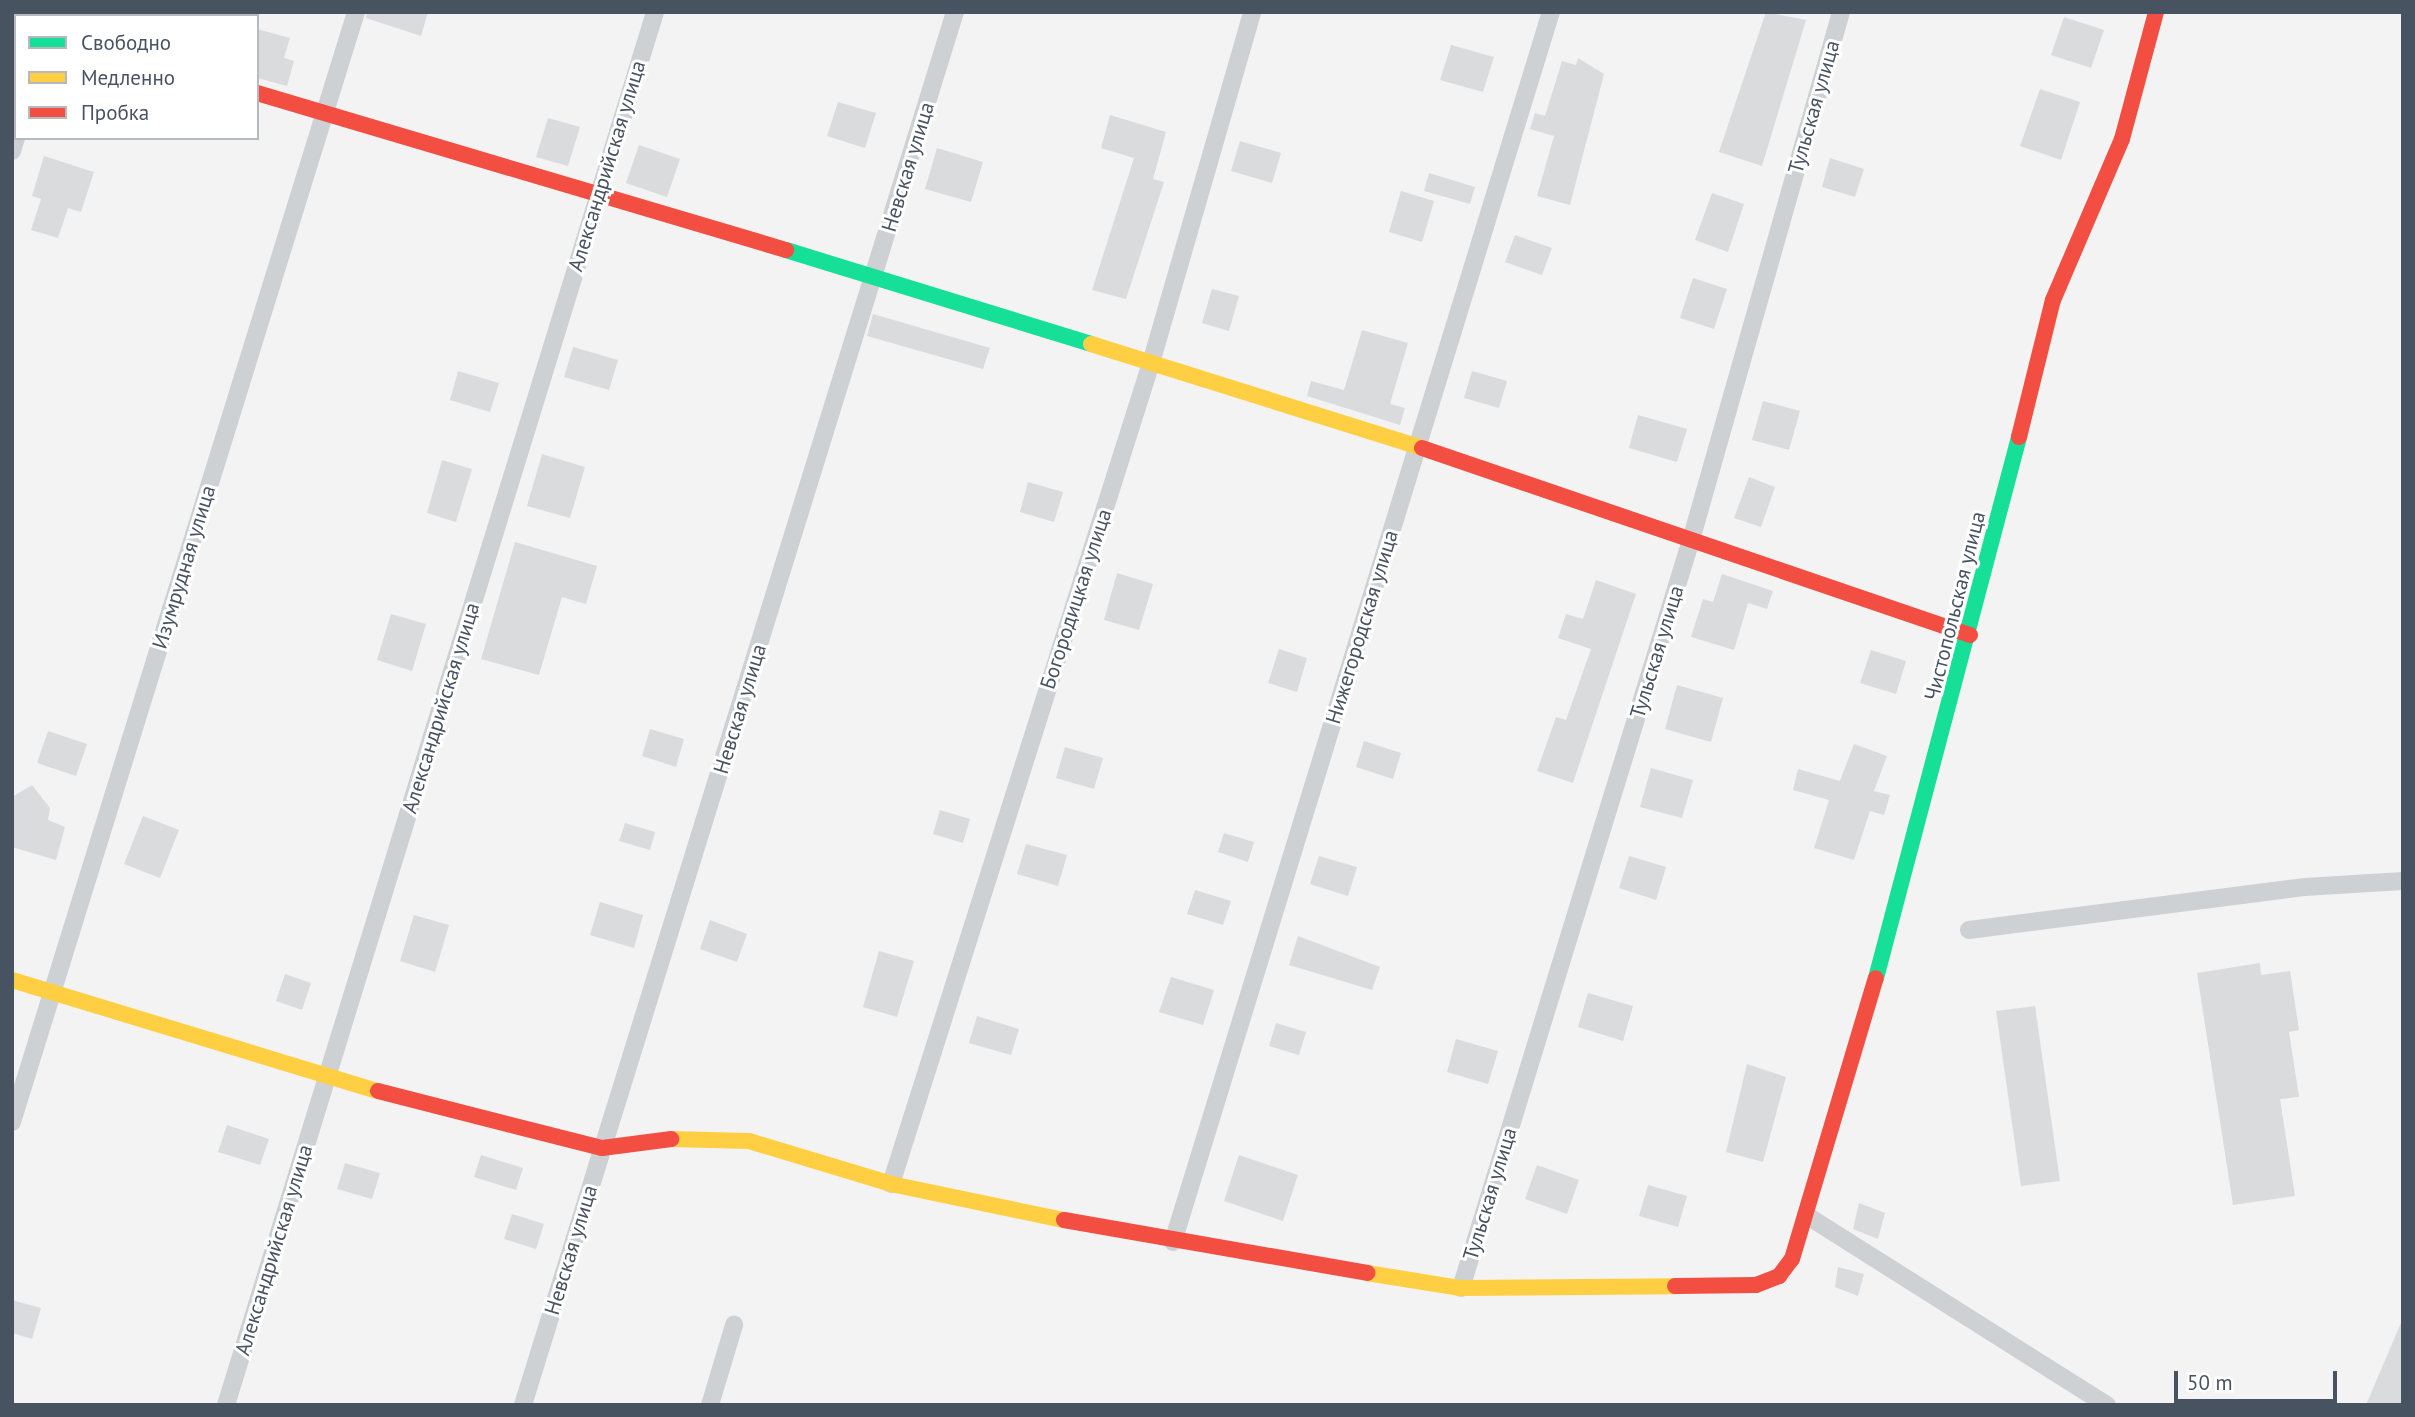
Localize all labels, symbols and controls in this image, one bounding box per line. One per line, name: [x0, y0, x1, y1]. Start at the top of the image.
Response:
legend: [14, 14, 259, 140]
text: Свободно: [81, 29, 171, 56]
street label: Тульская улица: [1783, 37, 1845, 177]
street label: Александрийская улица: [563, 58, 651, 274]
text: Медленно: [81, 64, 175, 91]
text: Пробка: [81, 99, 149, 126]
street label: Невская улица: [876, 99, 940, 235]
street label: Изумрудная улица: [147, 482, 221, 652]
street label: Богородицкая улица: [1035, 506, 1117, 692]
street label: Чистопольская улица: [1919, 509, 1991, 703]
street label: Нижегородская улица: [1321, 527, 1403, 727]
street label: Тульская улица: [1625, 583, 1689, 721]
street label: Александрийская улица: [397, 600, 485, 816]
street label: Невская улица: [708, 641, 772, 777]
street label: Тульская улица: [1458, 1125, 1522, 1263]
street label: Александрийская улица: [230, 1142, 318, 1358]
street label: Невская улица: [539, 1182, 603, 1318]
scale bar: [2177, 1358, 2340, 1402]
text: 50 m: [2187, 1369, 2233, 1396]

